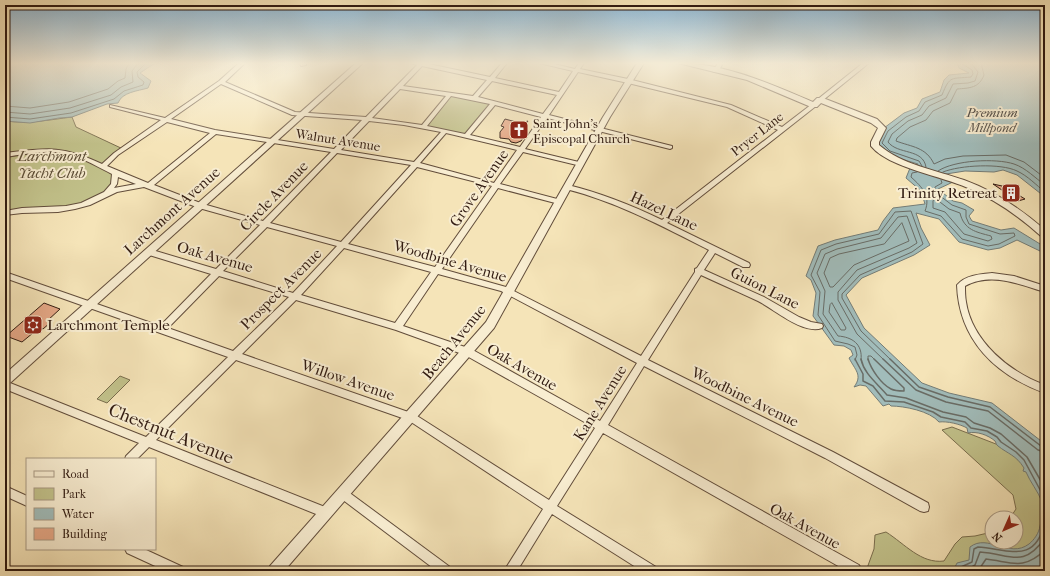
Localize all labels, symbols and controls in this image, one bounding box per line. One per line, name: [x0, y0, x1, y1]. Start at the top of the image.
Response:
water label: Premium Millpond: [965, 105, 1018, 135]
street label: Pryer Lane: [728, 108, 787, 159]
place label: Saint John's Episcopal Church: [533, 116, 631, 146]
church icon: Saint John's Episcopal Church: [508, 119, 530, 141]
street label: Walnut Avenue: [294, 126, 382, 154]
street label: Grove Avenue: [446, 145, 513, 230]
park label: Larchmont Yacht Club: [17, 147, 88, 182]
street label: Circle Avenue: [236, 157, 312, 235]
street label: Larchmont Avenue: [120, 163, 224, 259]
building icon: Trinity Retreat: [1000, 182, 1022, 204]
place label: Trinity Retreat: [898, 184, 998, 202]
street label: Hazel Lane: [627, 188, 701, 235]
street label: Woodbine Avenue: [390, 236, 509, 286]
street label: Oak Avenue: [175, 238, 256, 277]
street label: Prospect Avenue: [237, 244, 326, 333]
street label: Guion Lane: [728, 263, 803, 313]
street label: Beach Avenue: [418, 301, 490, 383]
synagogue icon: Larchmont Temple: [22, 314, 44, 336]
place label: Larchmont Temple: [47, 316, 170, 334]
street label: Oak Avenue: [484, 340, 561, 395]
street label: Willow Avenue: [298, 355, 398, 405]
street label: Kane Avenue: [570, 361, 631, 444]
street label: Woodbine Avenue: [688, 363, 802, 431]
street label: Chestnut Avenue: [105, 399, 237, 469]
legend: [26, 458, 156, 550]
text: Road: [62, 467, 89, 481]
text: Park: [62, 487, 87, 501]
street label: Oak Avenue: [766, 499, 844, 553]
text: Water: [61, 507, 95, 521]
north arrow: [984, 510, 1024, 550]
text: Building: [62, 527, 107, 541]
text: N: [989, 529, 1005, 544]

